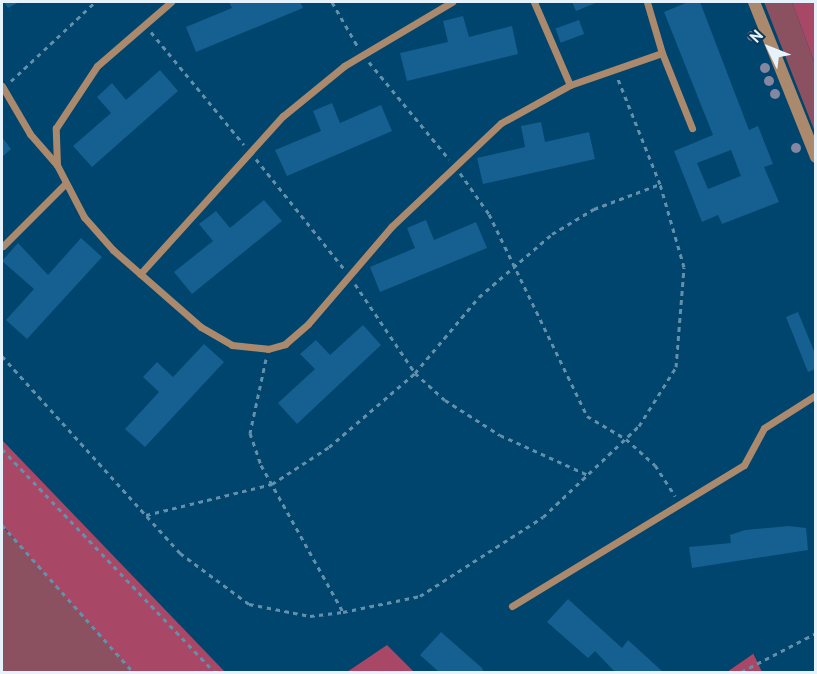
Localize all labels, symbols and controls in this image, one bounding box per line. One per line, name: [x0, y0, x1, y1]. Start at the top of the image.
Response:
north arrow: [739, 18, 799, 78]
text: N: [745, 25, 767, 46]

